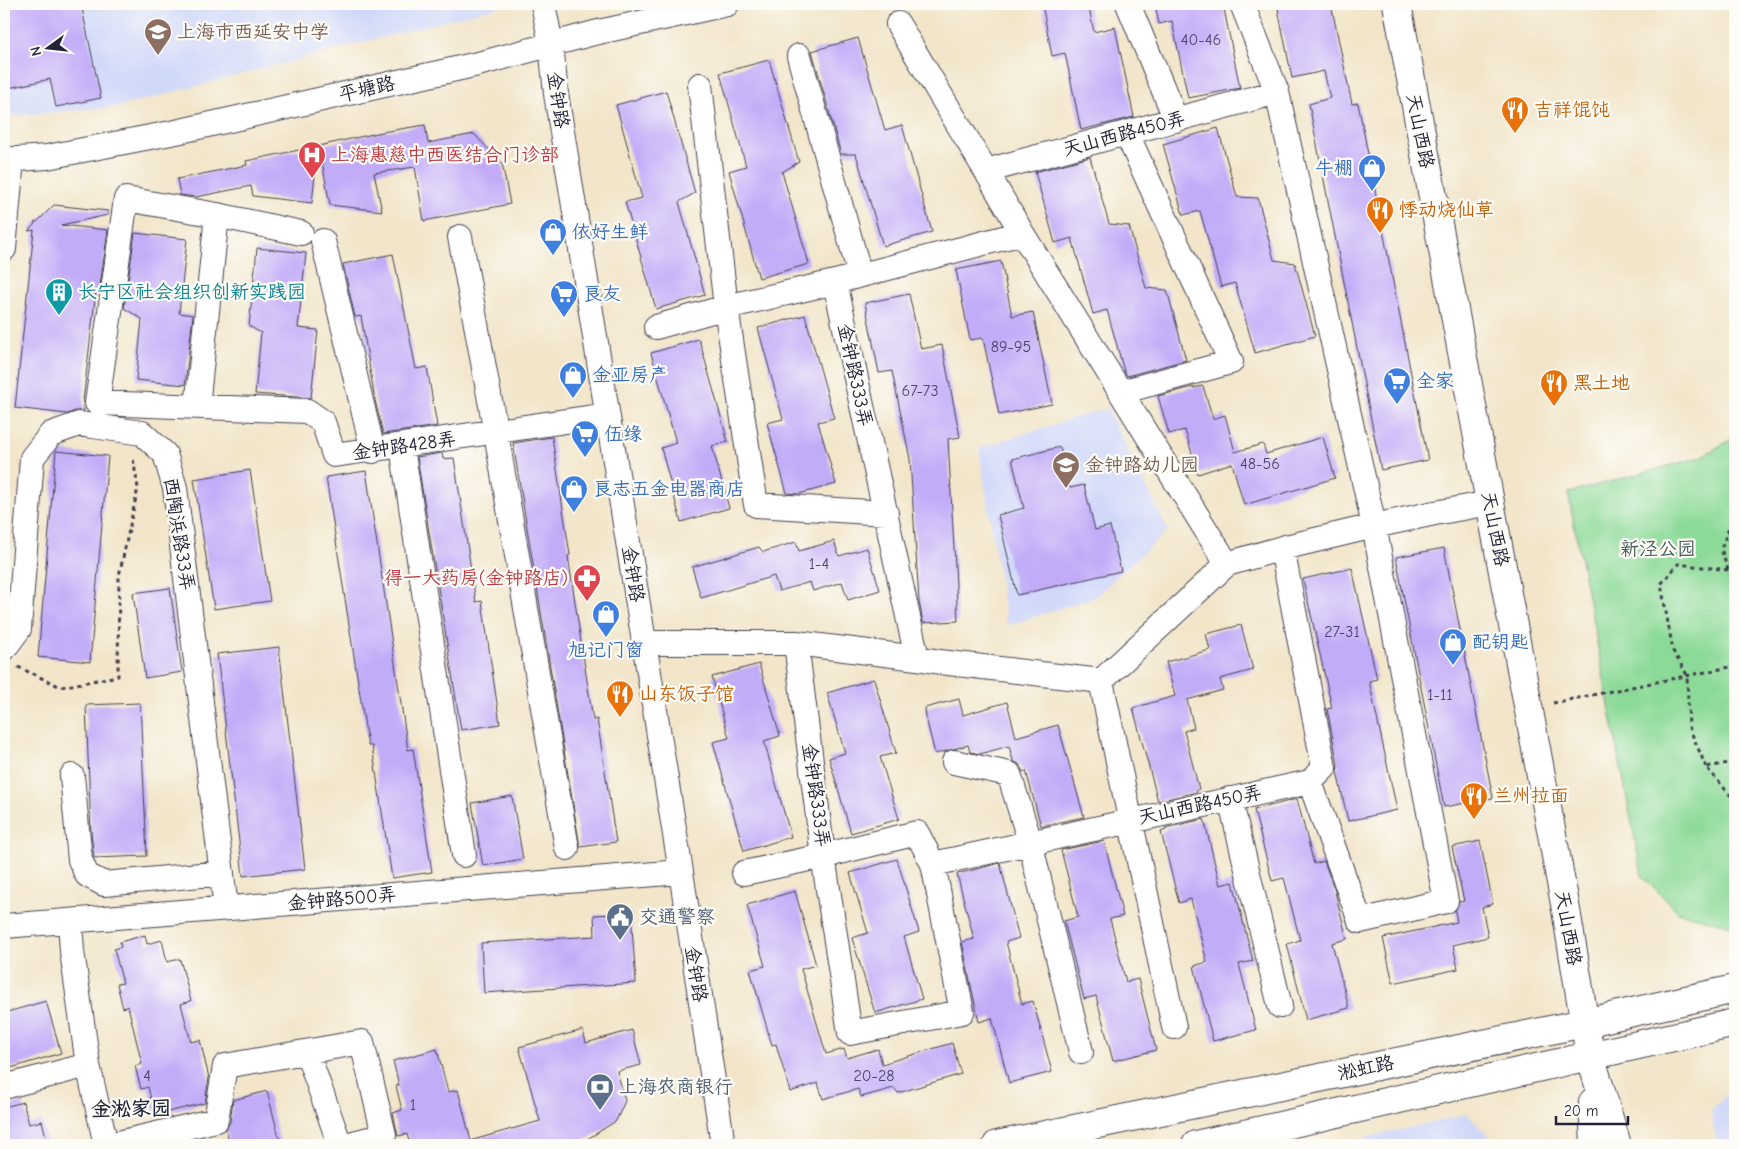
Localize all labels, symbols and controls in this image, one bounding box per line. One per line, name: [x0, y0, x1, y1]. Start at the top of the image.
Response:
school or university icon: 上海市西延安中学: [143, 17, 173, 56]
place label: 上海市西延安中学: [177, 21, 329, 43]
north arrow: [22, 22, 72, 72]
house number: 40-46: [1181, 31, 1221, 49]
text: N: [27, 45, 45, 58]
street label: 金钟路: [543, 70, 573, 130]
street label: 平塘路: [337, 72, 397, 106]
street label: 天山西路: [1402, 92, 1438, 170]
restaurant icon: 吉祥馄饨: [1500, 95, 1530, 134]
place label: 吉祥馄饨: [1534, 99, 1610, 121]
street label: 天山西路450弄: [1060, 107, 1188, 161]
hospital icon: 上海惠慈中西医结合门诊部: [297, 140, 327, 179]
place label: 上海惠慈中西医结合门诊部: [331, 144, 559, 166]
shop icon: 牛棚: [1357, 153, 1387, 192]
place label: 牛棚: [1315, 157, 1353, 179]
restaurant icon: 悸动烧仙草: [1365, 195, 1395, 234]
place label: 悸动烧仙草: [1399, 199, 1494, 221]
shop icon: 依好生鲜: [538, 217, 568, 256]
place label: 依好生鲜: [572, 221, 649, 243]
building icon: 长宁区社会组织创新实践园: [44, 277, 74, 316]
supermarket icon: 良友: [549, 279, 579, 318]
place label: 长宁区社会组织创新实践园: [78, 281, 306, 303]
place label: 良友: [583, 283, 621, 305]
street label: 金钟路333弄: [833, 321, 877, 429]
house number: 89-95: [991, 338, 1031, 356]
shop icon: 金亚房产: [558, 360, 588, 399]
place label: 金亚房产: [592, 364, 668, 386]
supermarket icon: 全家: [1382, 366, 1412, 405]
restaurant icon: 黑土地: [1539, 368, 1569, 407]
place label: 全家: [1416, 370, 1454, 392]
place label: 黑土地: [1573, 372, 1630, 394]
house number: 67-73: [901, 382, 939, 400]
supermarket icon: 伍缘: [570, 419, 600, 458]
place label: 伍缘: [604, 423, 642, 445]
street label: 金钟路428弄: [351, 428, 457, 464]
school or university icon: 金钟路幼儿园: [1051, 450, 1081, 489]
place label: 金钟路幼儿园: [1085, 454, 1199, 476]
house number: 48-56: [1240, 455, 1280, 473]
shop icon: 良志五金电器商店: [559, 474, 589, 513]
street label: 西陶浜路33弄: [159, 476, 199, 592]
place label: 良志五金电器商店: [593, 478, 745, 500]
street label: 天山西路: [1477, 490, 1513, 568]
park label: 新泾公园: [1620, 538, 1696, 560]
street label: 金钟路: [618, 544, 648, 604]
house number: 1-4: [809, 555, 829, 573]
pharmacy icon: 得一大药房(金钟路店): [572, 563, 602, 602]
place label: 得一大药房(金钟路店): [384, 567, 568, 589]
shop icon: 旭记门窗: [591, 599, 621, 638]
house number: 27-31: [1324, 623, 1360, 641]
shop icon: 配钥匙: [1438, 627, 1468, 666]
place label: 配钥匙: [1472, 631, 1529, 653]
place label: 旭记门窗: [568, 639, 644, 661]
restaurant icon: 山东饭子馆: [605, 679, 635, 718]
place label: 山东饭子馆: [639, 683, 734, 705]
house number: 1-11: [1427, 686, 1453, 704]
street label: 金钟路333弄: [798, 742, 834, 848]
street label: 天山西路450弄: [1136, 781, 1264, 829]
restaurant icon: 兰州拉面: [1459, 781, 1489, 820]
place label: 兰州拉面: [1493, 785, 1569, 807]
street label: 金钟路500弄: [287, 883, 397, 915]
street label: 天山西路: [1551, 889, 1585, 967]
public building icon: 交通警察: [605, 902, 635, 941]
place label: 交通警察: [639, 906, 715, 928]
street label: 金钟路: [681, 944, 711, 1004]
street label: 淞虹路: [1336, 1051, 1396, 1085]
house number: 4: [143, 1067, 151, 1085]
house number: 20-28: [853, 1067, 895, 1085]
bank icon: 上海农商银行: [585, 1072, 615, 1111]
place label: 上海农商银行: [619, 1076, 733, 1098]
scale bar: [1556, 1094, 1629, 1126]
house number: 1: [410, 1096, 416, 1114]
district label: 金淞家园: [91, 1097, 171, 1120]
text: 20 m: [1564, 1102, 1598, 1120]

